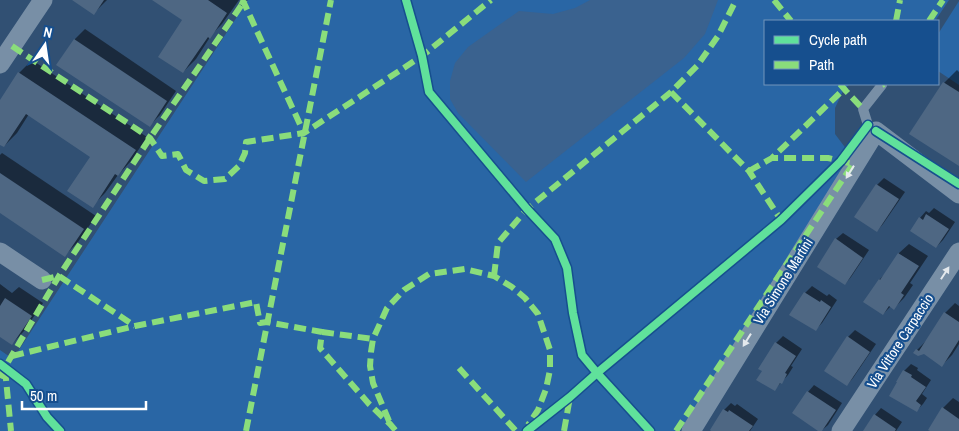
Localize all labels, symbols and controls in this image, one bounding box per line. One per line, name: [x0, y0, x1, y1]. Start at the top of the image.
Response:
north arrow: [20, 20, 70, 70]
legend: [764, 20, 939, 85]
text: N: [42, 23, 54, 42]
text: Cycle path: [809, 29, 867, 50]
text: Path: [809, 54, 834, 75]
one-way arrow: [846, 166, 855, 179]
street label: Via Simone Martini: [749, 234, 817, 328]
one-way arrow: [940, 267, 950, 280]
street label: Via Vittore Carpaccio: [863, 290, 937, 392]
one-way arrow: [742, 334, 751, 347]
scale bar: [22, 378, 146, 410]
text: 50 m: [30, 385, 57, 406]

